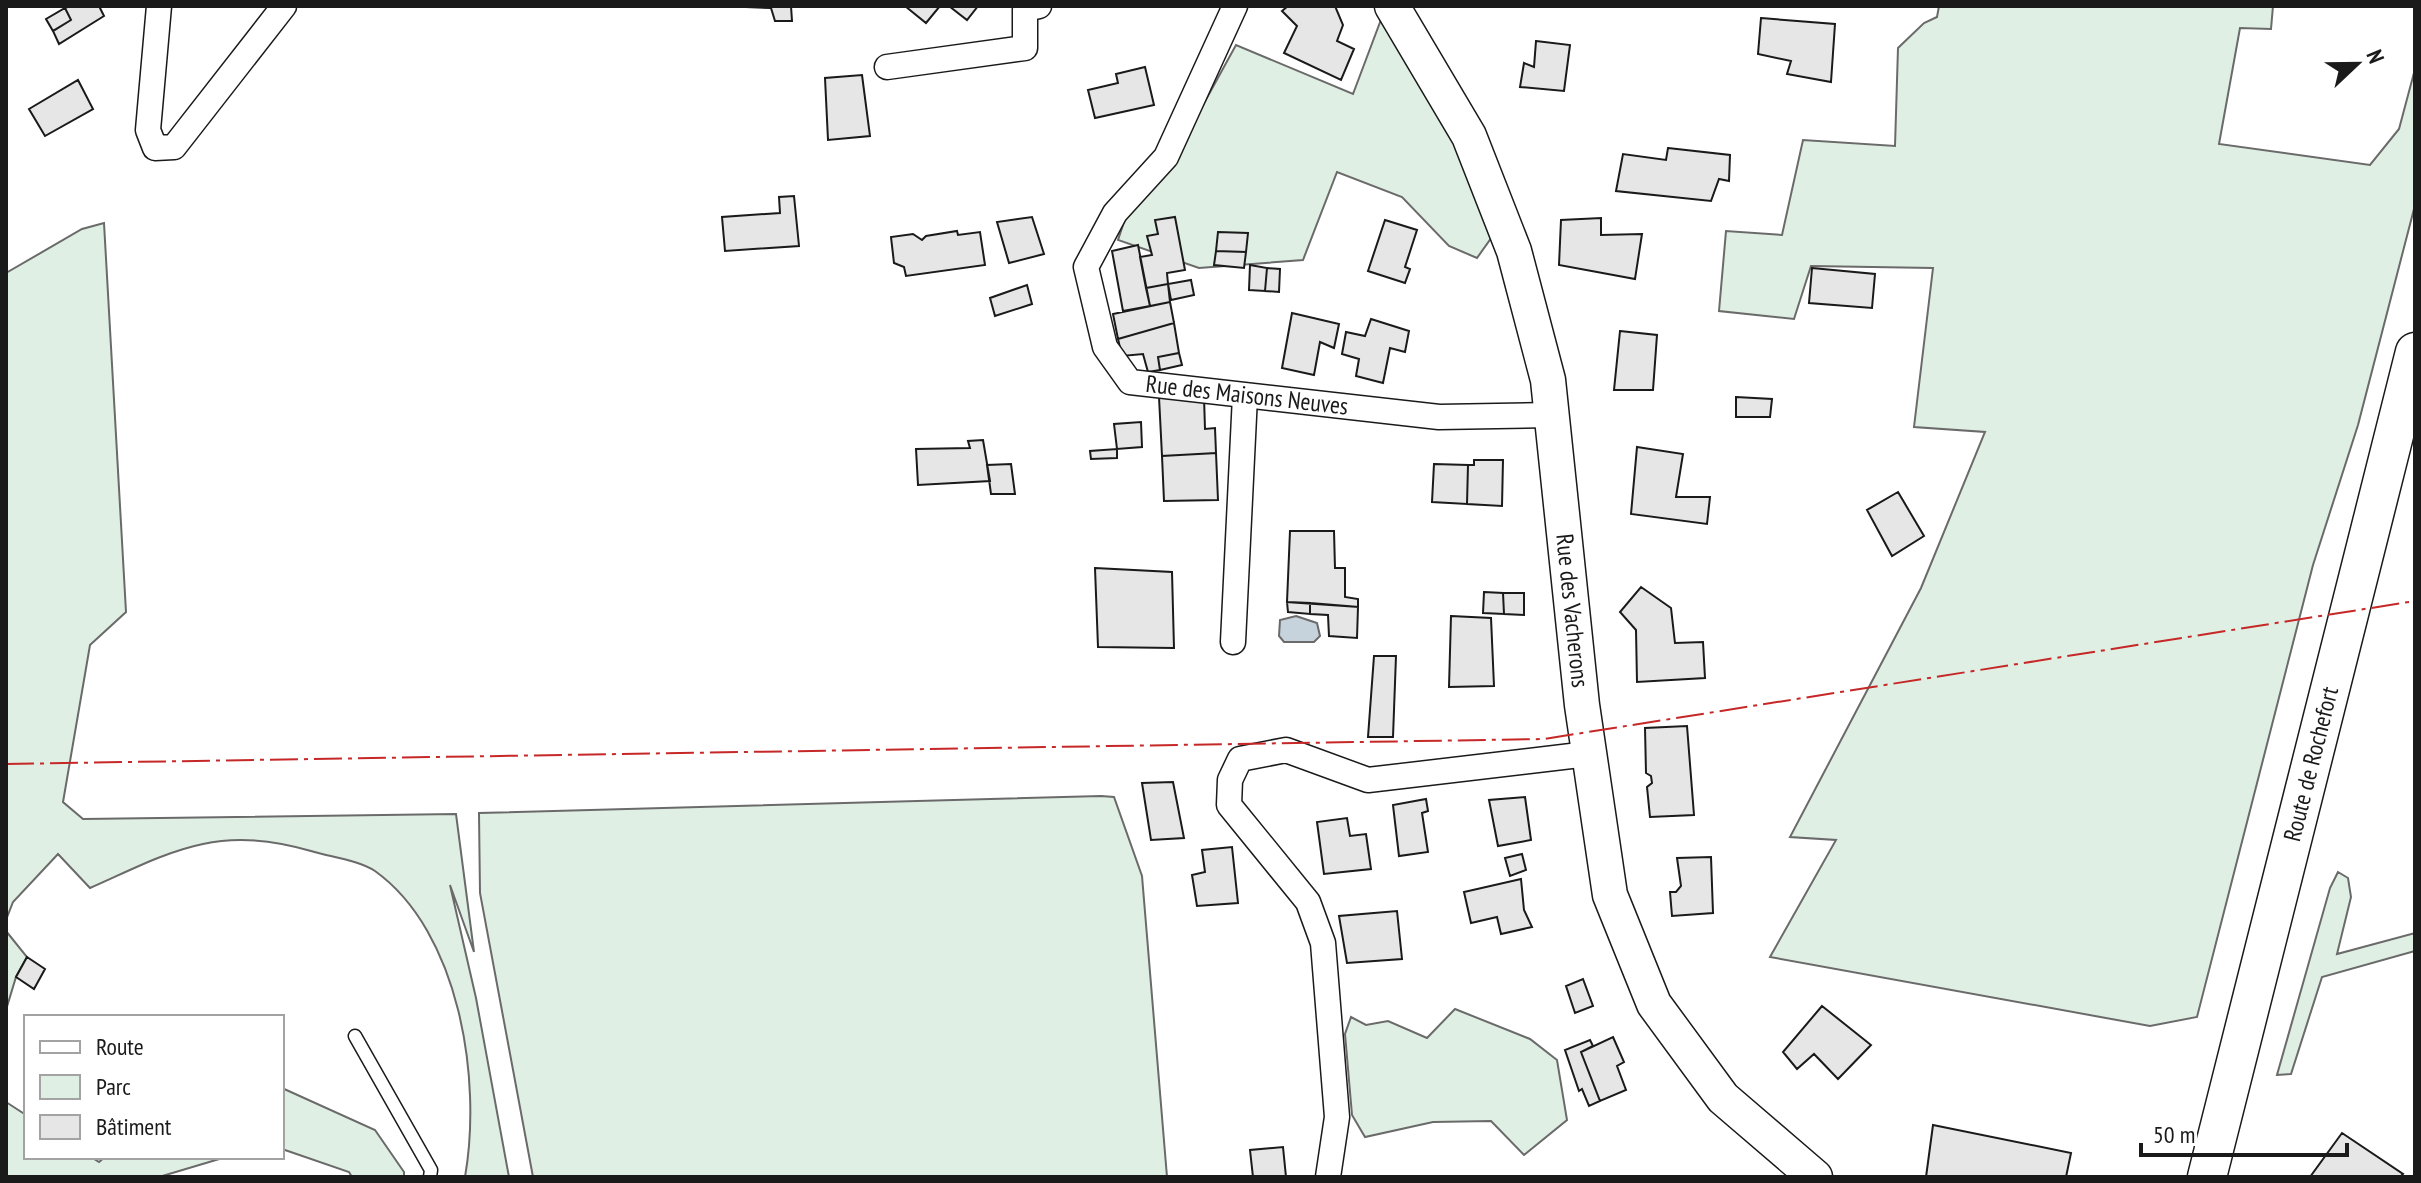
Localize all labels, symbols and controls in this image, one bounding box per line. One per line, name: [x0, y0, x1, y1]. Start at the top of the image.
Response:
north arrow: [2317, 24, 2397, 104]
text: N: [2360, 46, 2391, 67]
street label: Rue des Maisons Neuves: [1144, 368, 1350, 422]
street label: Rue des Vacherons: [1549, 532, 1596, 689]
street label: Route de Rochefort: [2276, 683, 2345, 844]
legend: [24, 1015, 284, 1159]
text: Route: [96, 1031, 144, 1062]
text: Parc: [96, 1071, 131, 1102]
scale bar: [2141, 1107, 2347, 1157]
text: Bâtiment: [96, 1111, 172, 1142]
text: 50 m: [2153, 1119, 2195, 1150]

